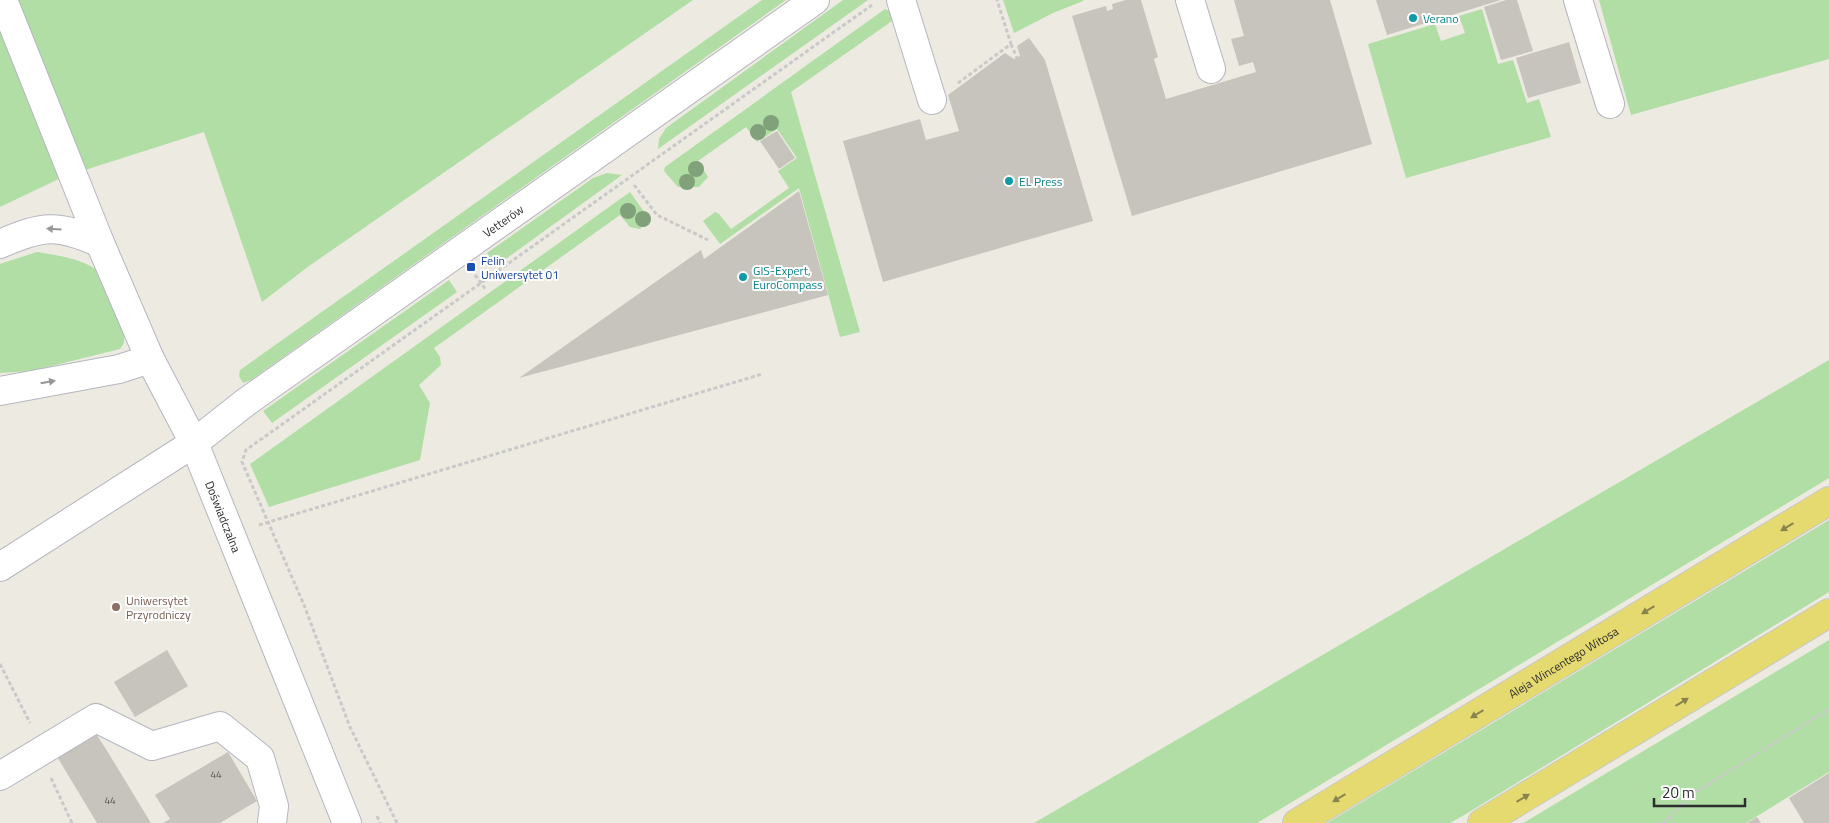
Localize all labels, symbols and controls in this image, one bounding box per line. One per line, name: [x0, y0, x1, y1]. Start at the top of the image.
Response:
place label: Verano: [1423, 9, 1459, 28]
marker: Verano: [1407, 12, 1419, 24]
place label: EL Press: [1019, 172, 1063, 191]
marker: EL Press: [1003, 175, 1015, 187]
street label: Vetterów: [478, 199, 527, 242]
one-way arrow: [46, 225, 62, 233]
place label: Felin Uniwersytet 01: [481, 251, 559, 284]
marker: Felin Uniwersytet 01: [465, 261, 477, 273]
place label: GIS-Expert, EuroCompass: [753, 261, 823, 294]
marker: GIS-Expert, EuroCompass: [737, 271, 749, 283]
one-way arrow: [40, 378, 56, 386]
street label: Doświadczalna: [201, 478, 247, 555]
one-way arrow: [1781, 522, 1794, 531]
place label: Uniwersytet Przyrodniczy: [126, 591, 191, 624]
marker: Uniwersytet Przyrodniczy: [110, 601, 122, 613]
one-way arrow: [1642, 606, 1655, 615]
street label: Aleja Wincentego Witosa: [1504, 621, 1622, 703]
one-way arrow: [1675, 698, 1688, 707]
one-way arrow: [1471, 709, 1484, 718]
house number: 44: [210, 767, 222, 782]
scale bar: [1654, 776, 1745, 808]
text: 20 m: [1662, 781, 1695, 804]
house number: 44: [104, 793, 116, 808]
one-way arrow: [1332, 793, 1345, 802]
one-way arrow: [1517, 793, 1530, 802]

